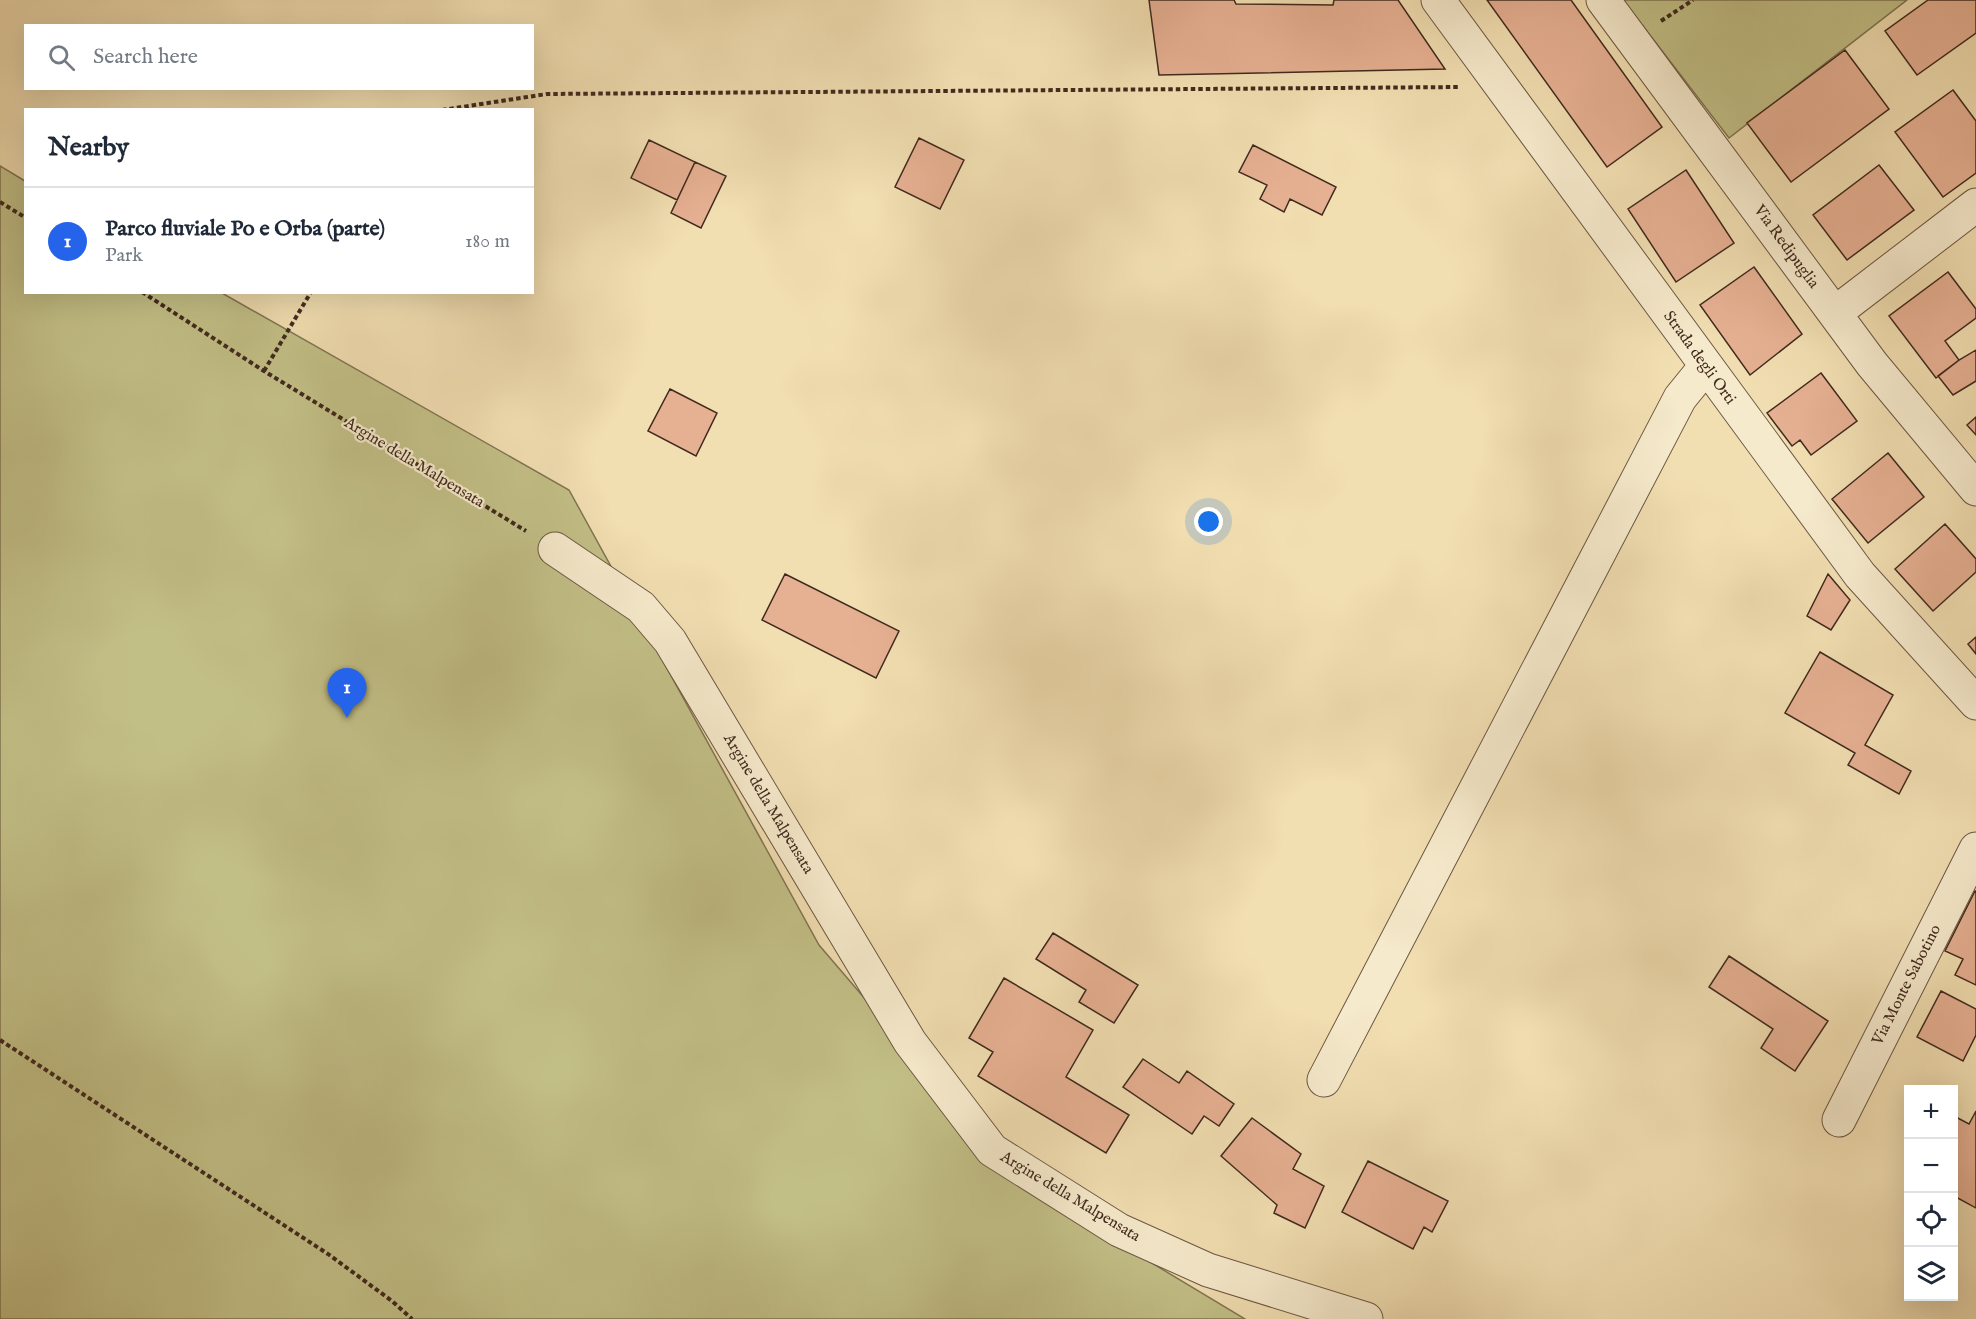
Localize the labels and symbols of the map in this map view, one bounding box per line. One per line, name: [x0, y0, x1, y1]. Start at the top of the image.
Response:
street label: Via Redipuglia: [1748, 200, 1823, 293]
street label: Strada degli Orti: [1658, 307, 1740, 409]
street label: Argine della Malpensata: [339, 413, 488, 513]
your location: [1194, 507, 1223, 536]
pin: 1: [328, 668, 366, 718]
street label: Argine della Malpensata: [718, 729, 818, 878]
street label: Via Monte Sabotino: [1868, 921, 1946, 1050]
street label: Argine della Malpensata: [995, 1147, 1144, 1247]

